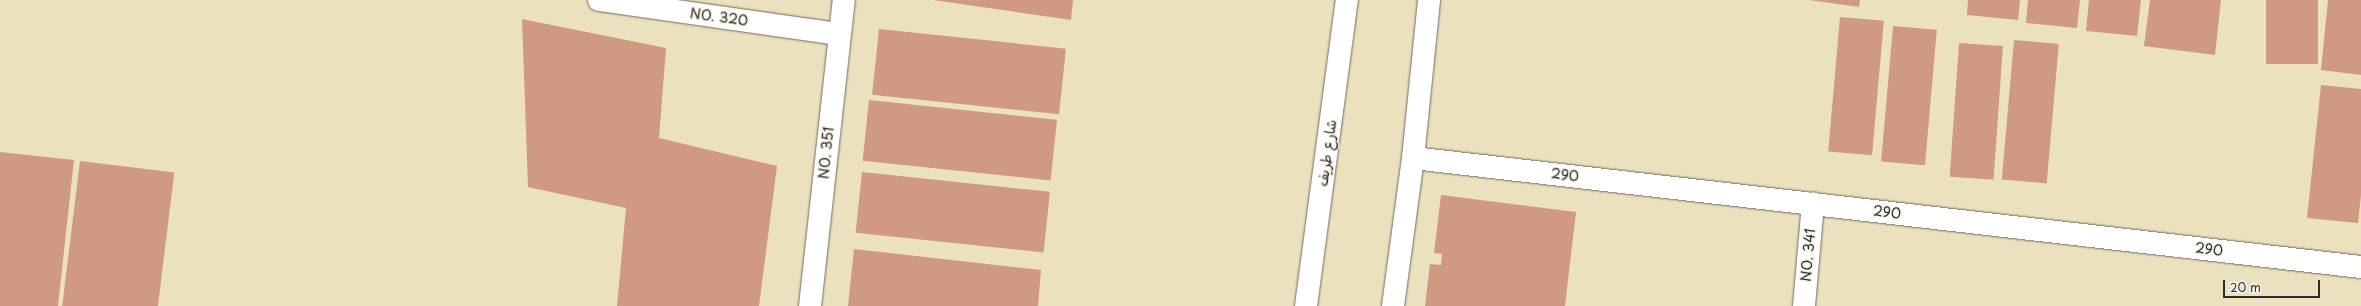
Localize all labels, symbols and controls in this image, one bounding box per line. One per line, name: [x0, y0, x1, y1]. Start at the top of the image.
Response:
street label: NO. 320: [689, 5, 749, 29]
street label: شارع طريف: [1314, 118, 1340, 188]
street label: NO. 351: [815, 126, 837, 180]
street label: 290: [1550, 165, 1580, 185]
street label: 290: [1872, 202, 1902, 222]
street label: NO. 341: [1797, 227, 1819, 283]
street label: 290: [2194, 239, 2224, 259]
scale bar: [2225, 272, 2322, 298]
text: 20 m: [2230, 278, 2261, 296]

